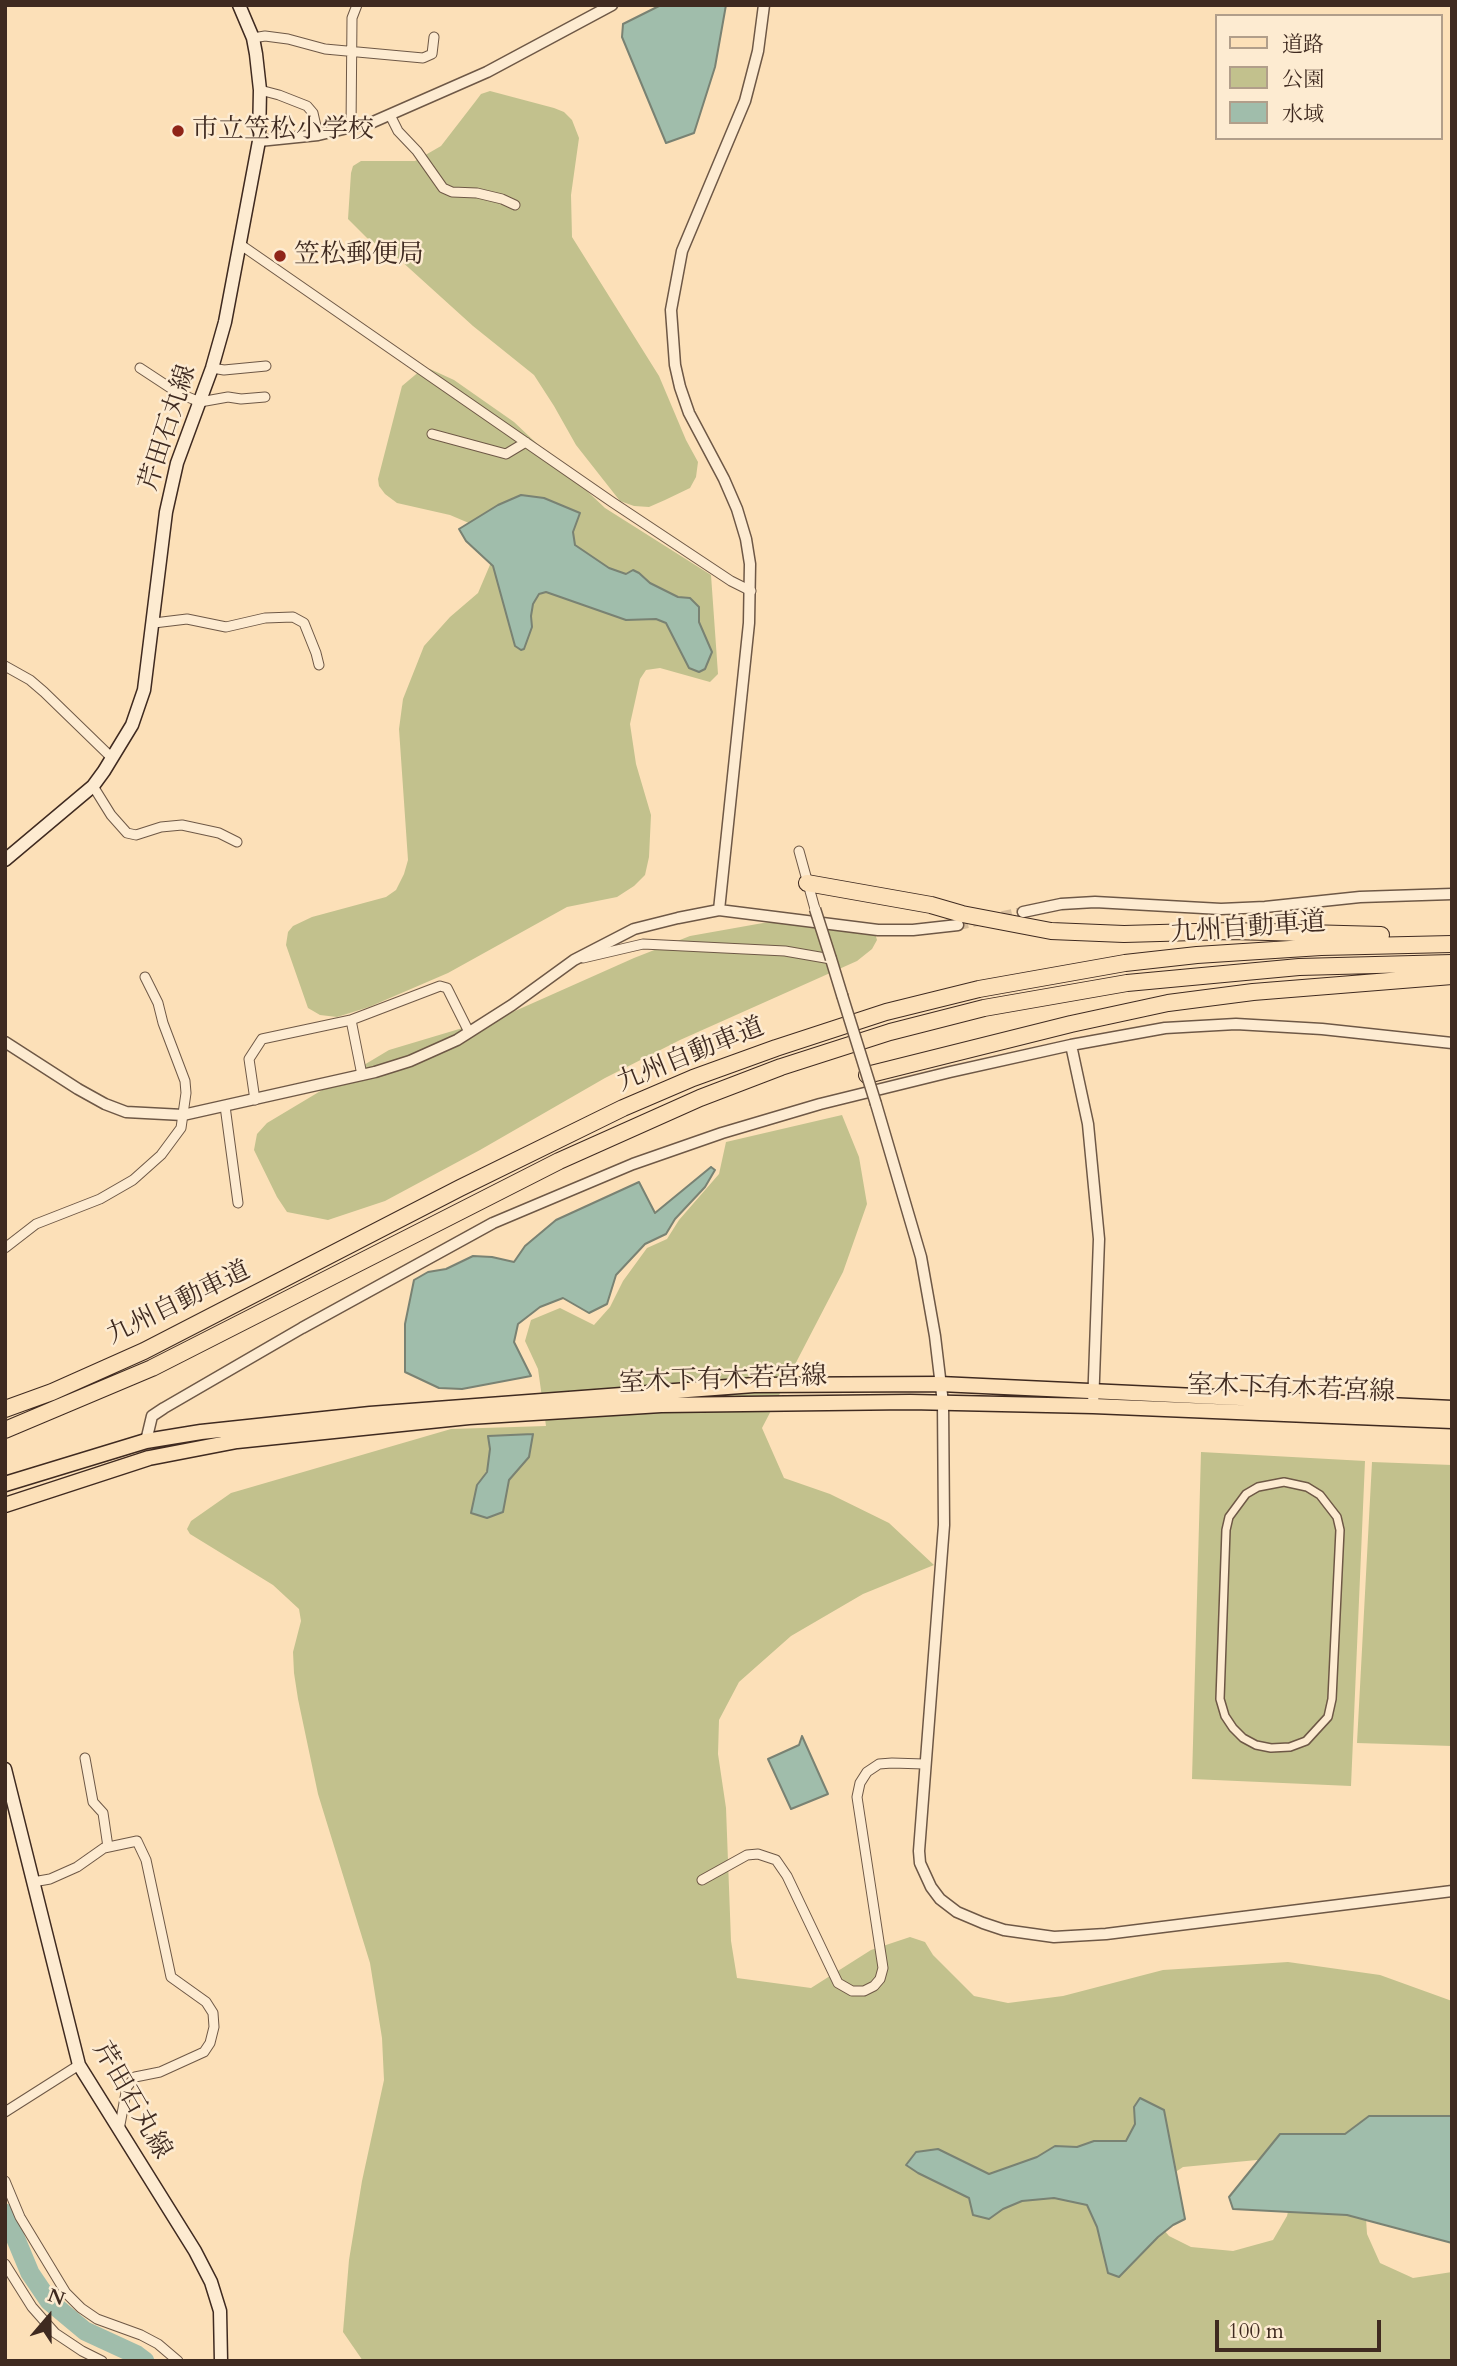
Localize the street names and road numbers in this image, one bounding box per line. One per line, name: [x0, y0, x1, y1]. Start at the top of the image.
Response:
street label: 芹田石丸線: [134, 361, 204, 495]
street label: 九州自動車道: [1169, 908, 1327, 950]
street label: 九州自動車道: [613, 1012, 769, 1100]
street label: 九州自動車道: [102, 1256, 256, 1352]
street label: 室木下有木若宮線: [619, 1362, 827, 1400]
street label: 室木下有木若宮線: [1187, 1371, 1395, 1409]
street label: 芹田石丸線: [85, 2037, 177, 2165]

